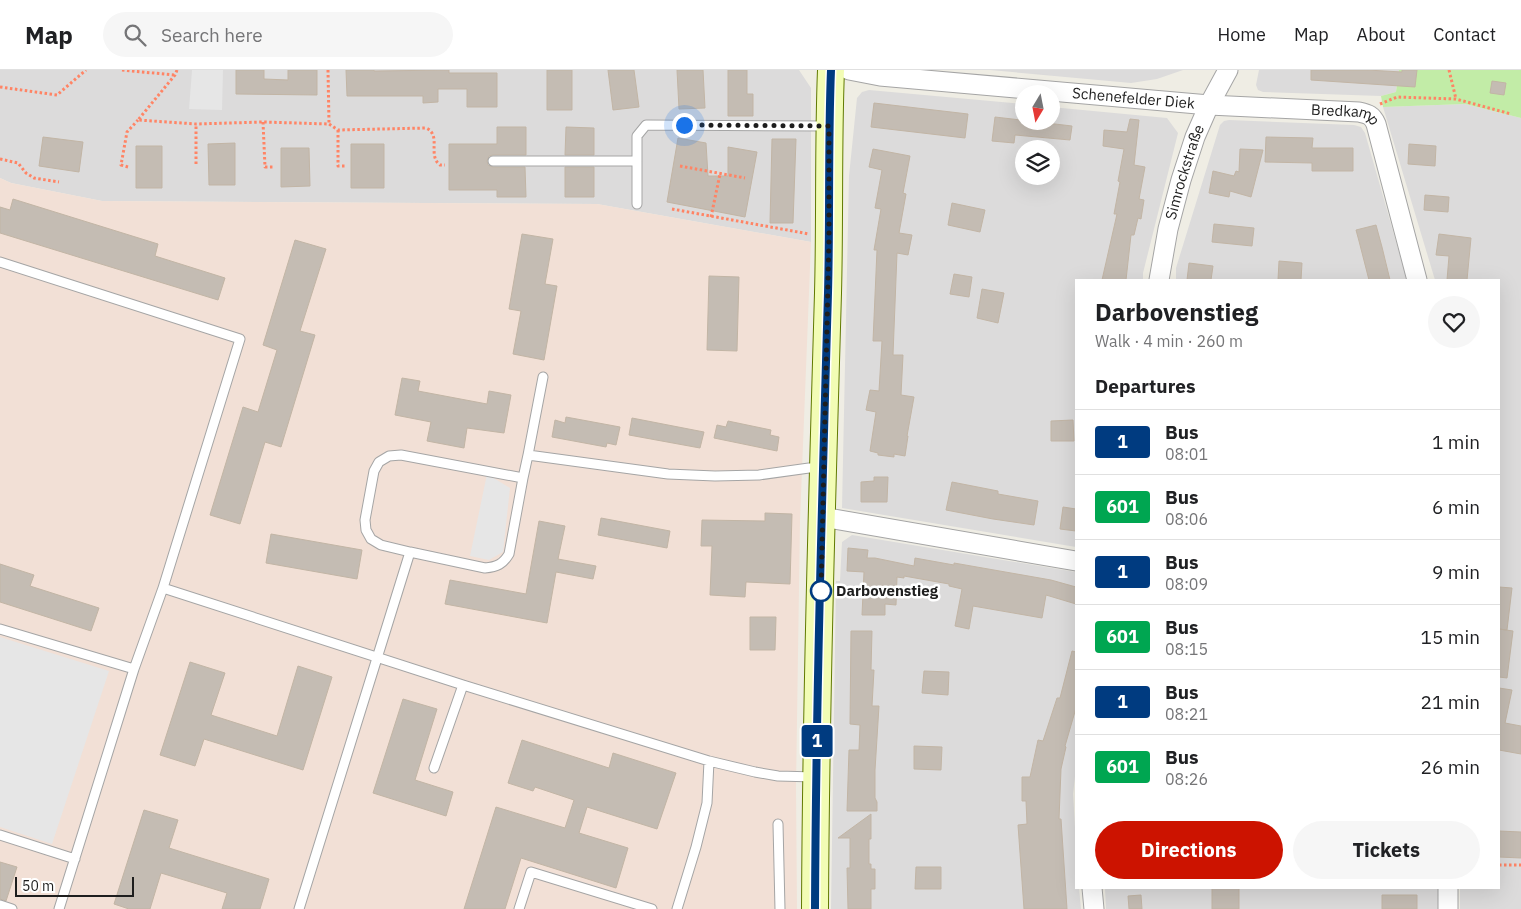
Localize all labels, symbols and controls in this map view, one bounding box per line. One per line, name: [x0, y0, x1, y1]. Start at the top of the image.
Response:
search box: [103, 12, 453, 57]
text: Map: [25, 19, 73, 51]
icon: search: [121, 21, 149, 49]
text: Search here: [161, 23, 263, 47]
text: Home: [1218, 23, 1266, 46]
text: Map: [1294, 23, 1329, 46]
text: About: [1357, 23, 1405, 46]
text: Contact: [1433, 23, 1496, 46]
street label: Schenefelder Diek: [1071, 83, 1196, 113]
north arrow: [1015, 85, 1060, 130]
map controls: [1015, 85, 1060, 185]
street label: Bredkamp: [1311, 100, 1385, 128]
your location: [672, 113, 697, 138]
street label: Simrockstraße: [1161, 121, 1208, 222]
button: layers: [1015, 140, 1060, 185]
text: Darbovenstieg: [1095, 296, 1258, 328]
button: heart: [1428, 296, 1480, 348]
text: Walk · 4 min · 260 m: [1095, 331, 1243, 351]
text: Departures: [1095, 374, 1195, 398]
text: Bus: [1165, 420, 1199, 444]
text: 1: [1117, 430, 1128, 453]
text: 1 min: [1432, 430, 1480, 454]
text: 08:01: [1165, 444, 1208, 464]
text: Bus: [1165, 485, 1199, 509]
text: 601: [1106, 495, 1139, 518]
text: 6 min: [1432, 495, 1480, 519]
text: 08:06: [1165, 509, 1208, 529]
text: Bus: [1165, 550, 1199, 574]
text: 1: [1117, 560, 1128, 583]
text: 9 min: [1432, 560, 1480, 584]
text: 08:09: [1165, 574, 1208, 594]
marker: Darbovenstieg: [810, 580, 832, 602]
place label: Darbovenstieg: [836, 581, 939, 600]
text: Bus: [1165, 615, 1199, 639]
text: 601: [1106, 625, 1139, 648]
text: 15 min: [1421, 625, 1480, 649]
text: 08:15: [1165, 639, 1208, 659]
text: Bus: [1165, 680, 1199, 704]
text: 1: [1117, 690, 1128, 713]
text: 21 min: [1421, 690, 1480, 714]
text: 08:21: [1165, 704, 1208, 724]
line badge: 1: [801, 725, 833, 757]
text: 1: [812, 729, 822, 752]
text: Bus: [1165, 745, 1199, 769]
text: 601: [1106, 755, 1139, 778]
text: 26 min: [1421, 755, 1480, 779]
text: 08:26: [1165, 769, 1208, 789]
button: Directions: [1095, 821, 1283, 879]
button: Tickets: [1293, 821, 1480, 879]
scale bar: [15, 874, 134, 897]
text: 50 m: [22, 877, 54, 895]

